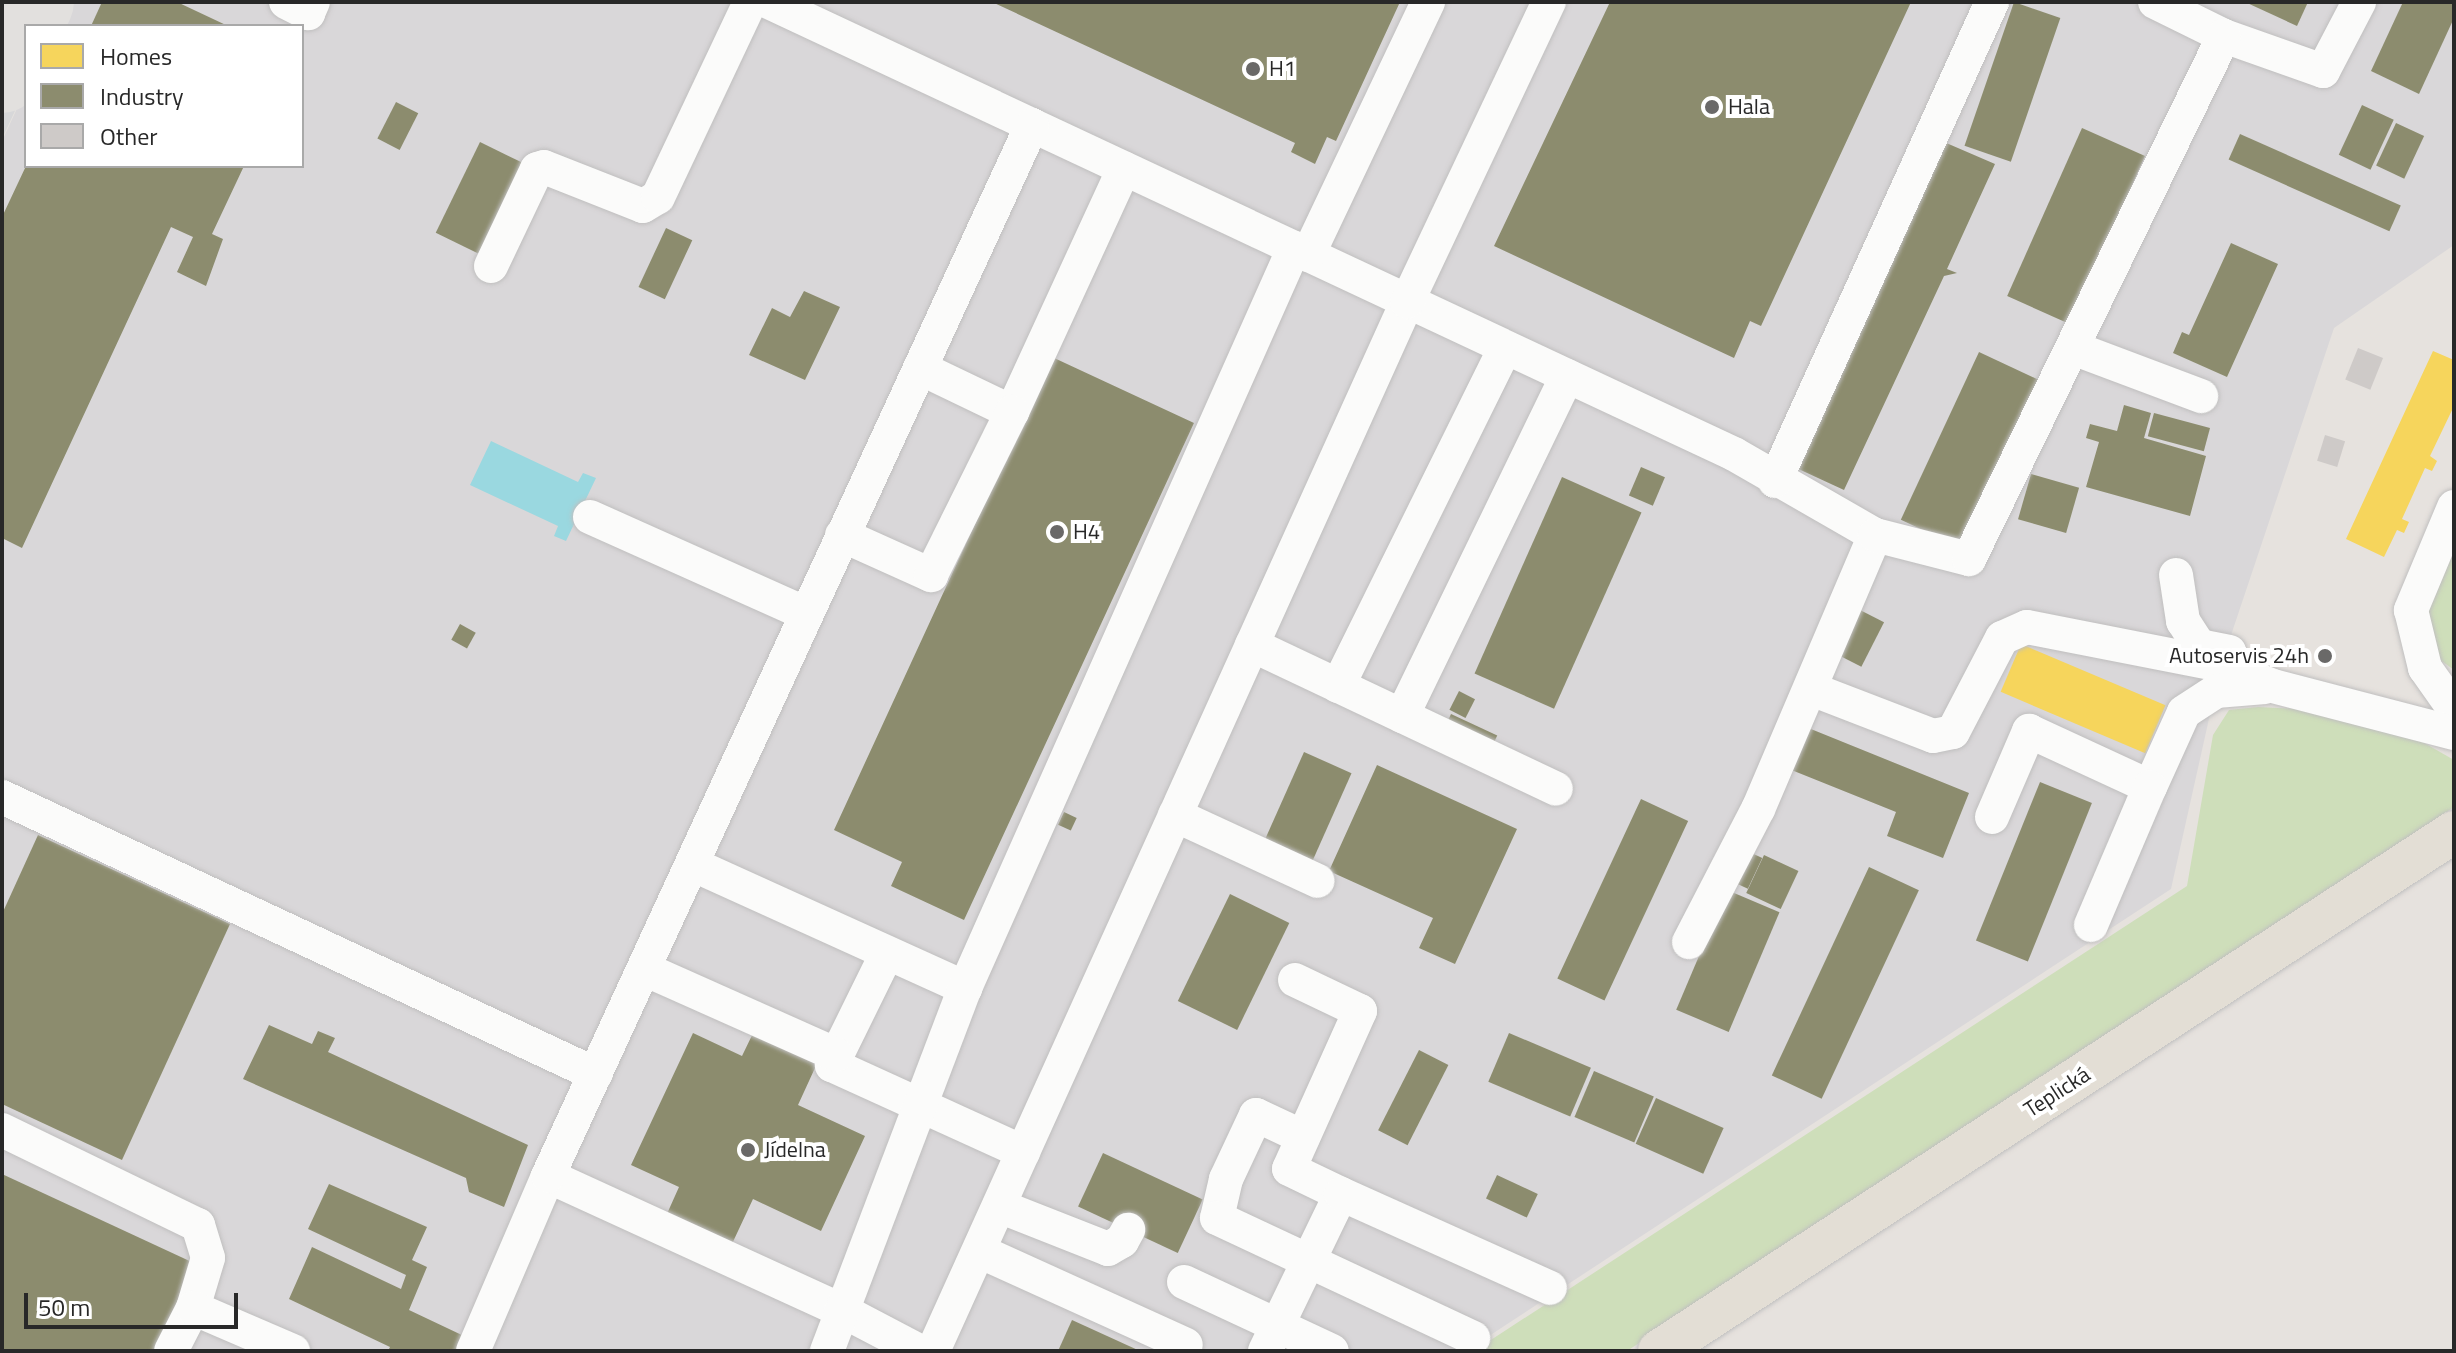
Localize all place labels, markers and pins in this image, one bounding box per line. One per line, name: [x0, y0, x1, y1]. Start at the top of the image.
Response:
place label: H1: [1269, 56, 1296, 82]
marker: H1: [1244, 60, 1262, 78]
place label: Hala: [1728, 94, 1770, 120]
marker: Hala: [1703, 98, 1721, 116]
place label: H4: [1073, 519, 1100, 545]
marker: H4: [1048, 523, 1066, 541]
place label: Autoservis 24h: [2169, 643, 2309, 669]
marker: Autoservis 24h: [2316, 647, 2334, 665]
place label: Jídelna: [764, 1137, 826, 1163]
marker: Jídelna: [739, 1141, 757, 1159]

